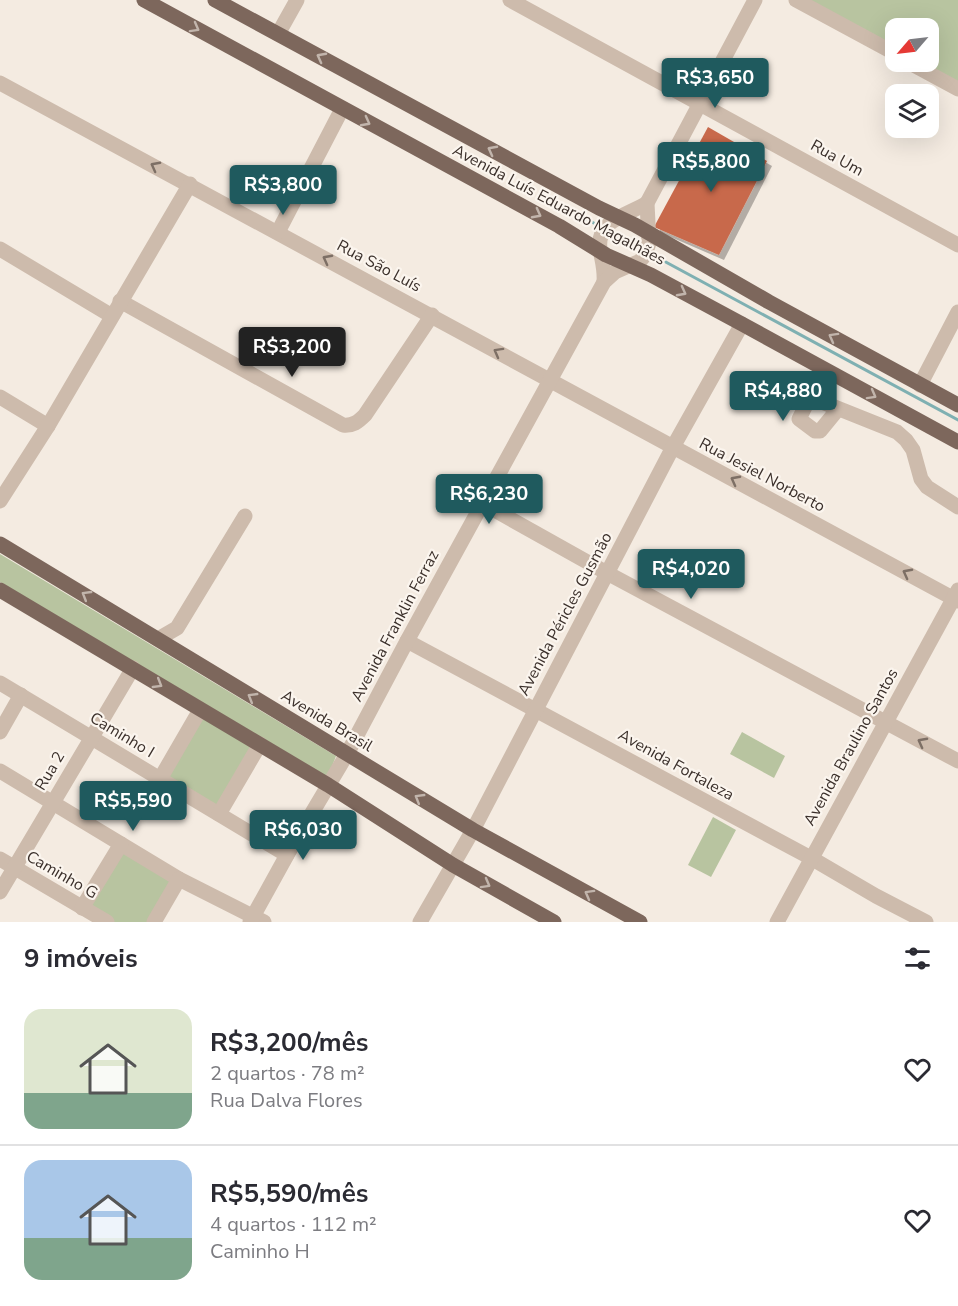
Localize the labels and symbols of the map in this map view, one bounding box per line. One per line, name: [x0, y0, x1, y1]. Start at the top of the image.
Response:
north arrow: [885, 18, 939, 72]
one-way arrow: [189, 21, 199, 32]
one-way arrow: [316, 53, 327, 64]
pin: R$3,650: [660, 58, 770, 109]
one-way arrow: [359, 115, 370, 126]
street label: Rua Um: [806, 134, 868, 182]
street label: Avenida Luís Eduardo Magalhães: [449, 139, 669, 271]
pin: R$5,800: [656, 142, 766, 193]
one-way arrow: [488, 146, 498, 157]
one-way arrow: [151, 162, 162, 173]
pin: R$3,800: [228, 165, 338, 216]
one-way arrow: [531, 207, 542, 218]
street label: Rua São Luís: [333, 235, 425, 297]
one-way arrow: [322, 255, 333, 266]
one-way arrow: [676, 285, 686, 296]
pin: R$3,200: [237, 327, 347, 378]
one-way arrow: [829, 333, 839, 344]
one-way arrow: [494, 348, 504, 359]
pin: R$4,880: [728, 371, 838, 422]
one-way arrow: [866, 388, 876, 399]
street label: Rua Jesiel Norberto: [695, 433, 829, 518]
pin: R$6,230: [434, 474, 544, 525]
one-way arrow: [731, 476, 741, 487]
street label: Avenida Péricles Gusmão: [513, 528, 617, 700]
street label: Avenida Franklin Ferraz: [346, 547, 444, 705]
pin: R$4,020: [636, 549, 746, 600]
one-way arrow: [902, 569, 913, 580]
one-way arrow: [82, 591, 92, 603]
street label: Avenida Braulino Santos: [799, 664, 903, 830]
one-way arrow: [152, 677, 162, 689]
street label: Avenida Brasil: [277, 685, 377, 757]
one-way arrow: [248, 692, 258, 704]
street label: Caminho I: [86, 707, 158, 763]
street label: Avenida Fortaleza: [614, 724, 738, 806]
one-way arrow: [917, 738, 928, 749]
street label: Rua 2: [30, 747, 70, 795]
pin: R$5,590: [78, 781, 188, 832]
one-way arrow: [415, 793, 425, 805]
pin: R$6,030: [248, 810, 358, 861]
street label: Caminho G: [22, 846, 102, 904]
one-way arrow: [480, 877, 490, 888]
one-way arrow: [585, 890, 595, 901]

